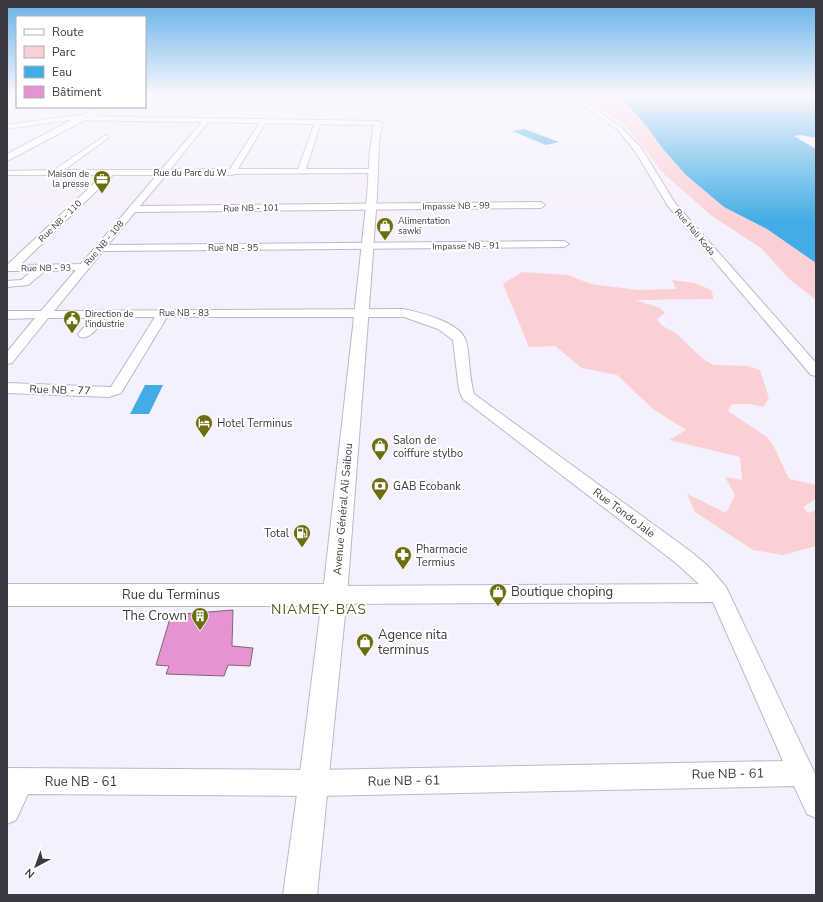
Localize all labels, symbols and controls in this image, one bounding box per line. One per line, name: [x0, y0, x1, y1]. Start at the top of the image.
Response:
legend: [16, 16, 146, 108]
text: Route: [52, 24, 84, 40]
text: Parc: [52, 44, 76, 60]
text: Eau: [52, 64, 72, 80]
text: Bâtiment: [52, 84, 102, 100]
street label: Rue du Parc du W: [153, 167, 227, 179]
place label: Maison de la presse: [48, 168, 89, 190]
office icon: Maison de la presse: [92, 169, 112, 194]
street label: Rue NB - 110: [36, 197, 84, 245]
street label: Impasse NB - 99: [422, 199, 490, 213]
street label: Rue NB - 101: [223, 202, 279, 214]
street label: Rue Hali Koda: [672, 206, 718, 258]
place label: Alimentation sawki: [398, 215, 450, 237]
shop icon: Alimentation sawki: [375, 216, 395, 241]
street label: Rue NB - 108: [82, 218, 126, 268]
street label: Impasse NB - 91: [432, 239, 500, 253]
street label: Rue NB - 95: [208, 242, 258, 254]
street label: Rue NB - 93: [21, 262, 71, 274]
street label: Rue NB - 83: [159, 307, 209, 319]
place label: Direction de l'industrie: [85, 308, 134, 330]
public building icon: Direction de l'industrie: [62, 309, 82, 334]
street label: Rue NB - 77: [29, 381, 91, 399]
hotel icon: Hotel Terminus: [194, 413, 214, 438]
place label: Hotel Terminus: [217, 416, 292, 431]
place label: Salon de coiffure stylbo: [393, 433, 463, 461]
shop icon: Salon de coiffure stylbo: [370, 436, 390, 461]
street label: Avenue Général Ali Saibou: [330, 442, 356, 576]
bank icon: GAB Ecobank: [370, 476, 390, 501]
place label: GAB Ecobank: [393, 479, 461, 494]
street label: Rue Tondo Jale: [590, 485, 658, 541]
fuel station icon: Total: [292, 523, 312, 548]
place label: Total: [264, 526, 290, 541]
place label: Pharmacie Termius: [416, 542, 468, 570]
pharmacy icon: Pharmacie Termius: [393, 545, 413, 570]
shop icon: Boutique choping: [488, 582, 508, 607]
place label: Boutique choping: [511, 583, 613, 601]
street label: Rue du Terminus: [122, 586, 220, 604]
district label: NIAMEY-BAS: [271, 600, 367, 619]
building icon: The Crown: [190, 606, 210, 631]
place label: The Crown: [123, 607, 187, 625]
place label: Agence nita terminus: [378, 626, 447, 659]
shop icon: Agence nita terminus: [355, 632, 375, 657]
street label: Rue NB - 61: [692, 764, 764, 784]
street label: Rue NB - 61: [368, 771, 440, 791]
street label: Rue NB - 61: [45, 773, 117, 791]
north arrow: [16, 846, 56, 886]
text: N: [22, 865, 38, 882]

